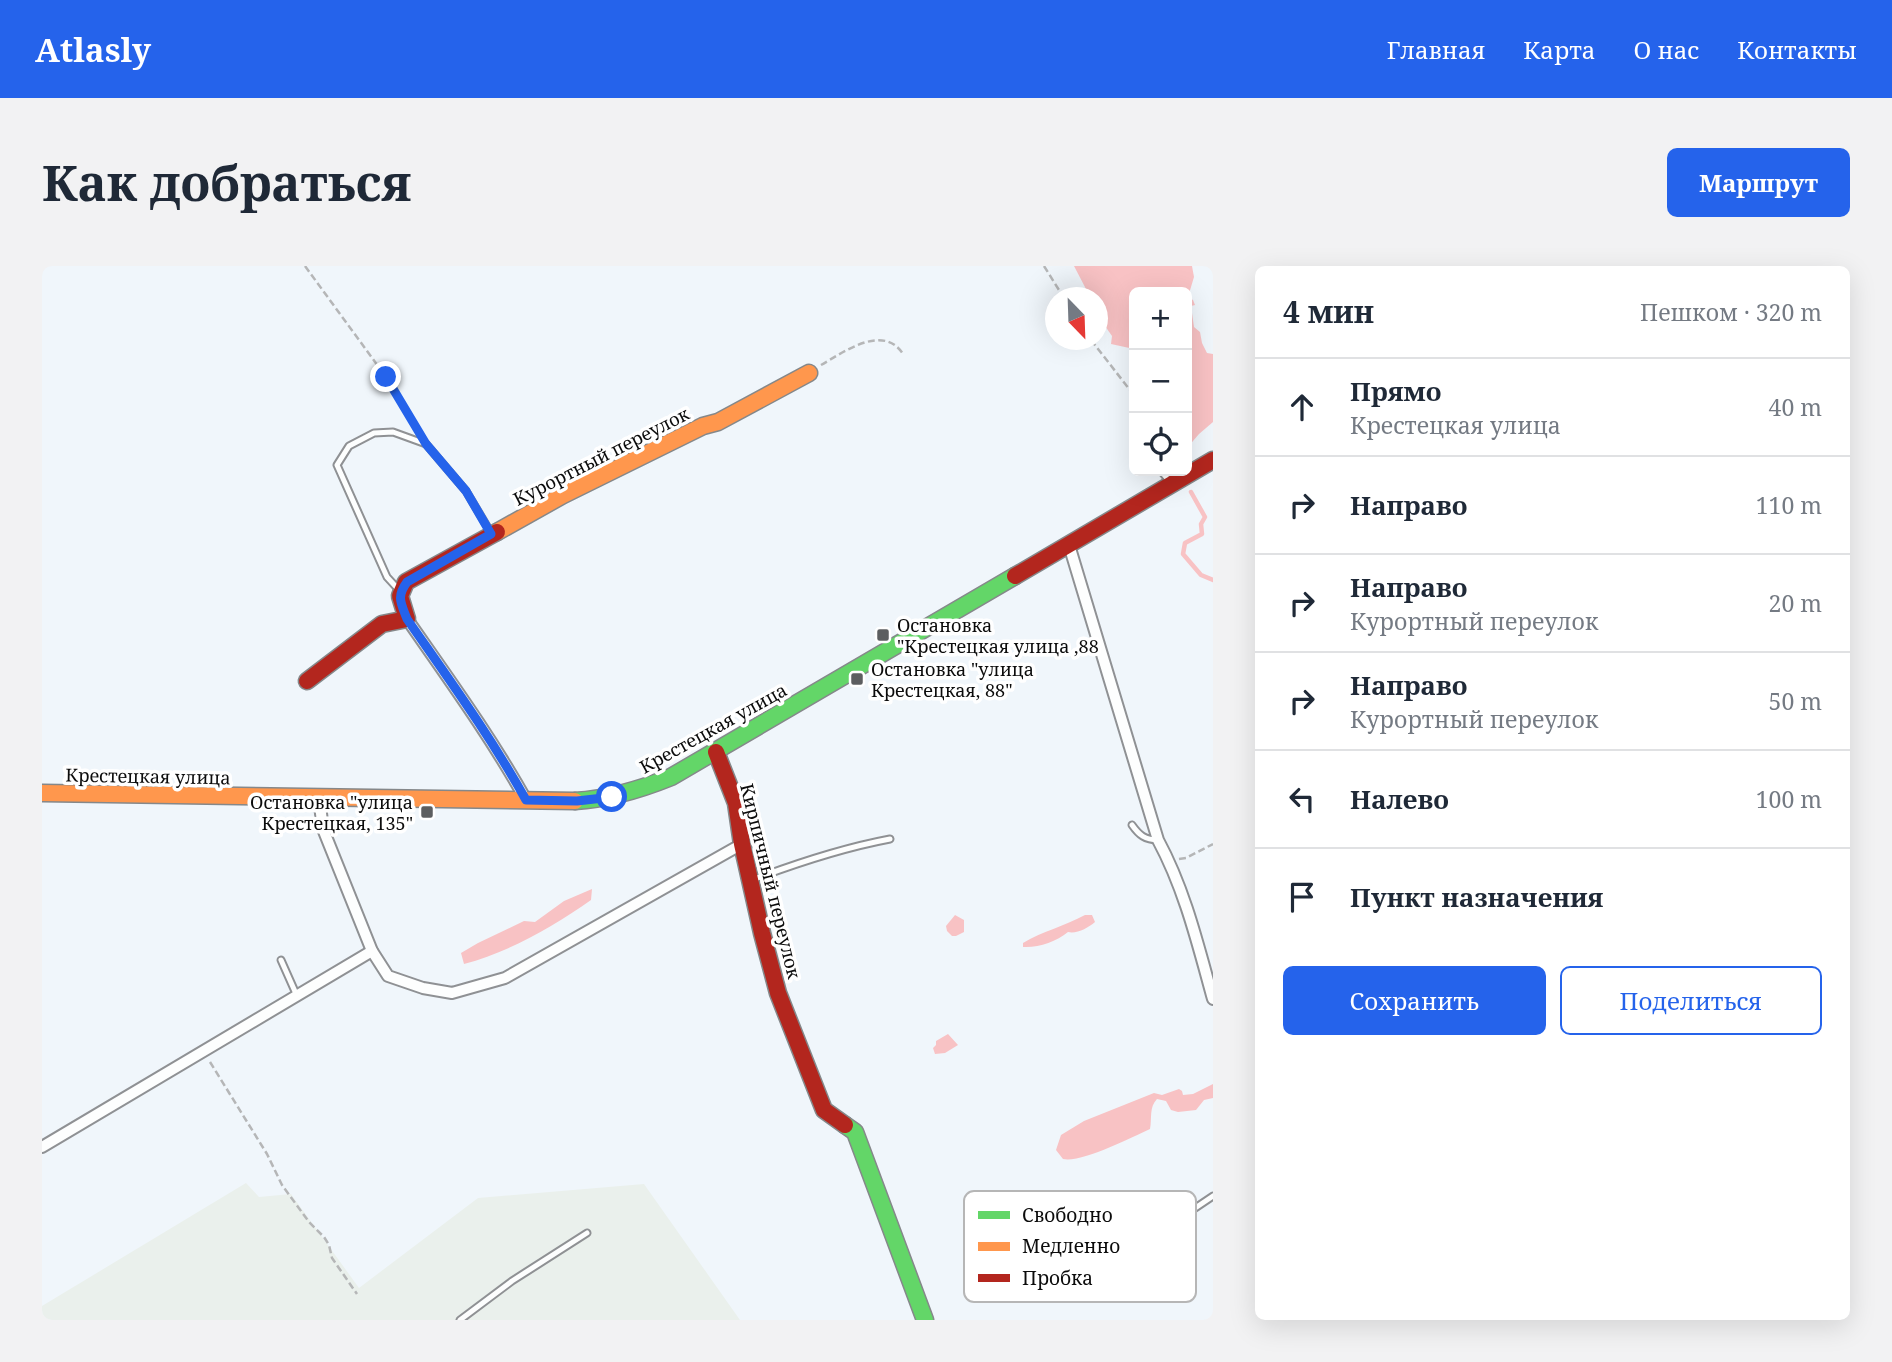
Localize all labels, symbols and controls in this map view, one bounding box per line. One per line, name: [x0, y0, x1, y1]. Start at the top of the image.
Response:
text: Atlasly: [35, 27, 151, 72]
text: Главная: [1387, 33, 1485, 66]
text: Карта: [1523, 33, 1596, 66]
text: О нас: [1634, 33, 1699, 66]
text: Контакты: [1737, 33, 1857, 66]
button: Маршрут: [1667, 148, 1850, 217]
text: Как добраться: [42, 149, 411, 215]
north arrow: [1045, 287, 1108, 350]
map controls: [1129, 287, 1192, 476]
button: +: [1129, 287, 1192, 350]
text: 4 мин: [1283, 291, 1374, 332]
text: Пешком · 320 m: [1640, 296, 1822, 328]
button: −: [1129, 350, 1192, 413]
route end: [370, 361, 401, 392]
text: Прямо: [1350, 373, 1441, 409]
icon: ahead: [1283, 388, 1321, 426]
text: 40 m: [1769, 391, 1822, 423]
street label: Курортный переулок: [509, 401, 693, 511]
text: Крестецкая улица: [1350, 409, 1561, 441]
button: locate: [1129, 413, 1192, 476]
icon: right: [1283, 486, 1321, 524]
text: Направо: [1350, 487, 1468, 523]
text: 110 m: [1756, 489, 1822, 521]
text: Направо: [1350, 569, 1468, 605]
icon: right: [1283, 584, 1321, 622]
text: 20 m: [1769, 587, 1822, 619]
text: Курортный переулок: [1350, 605, 1598, 637]
place label: Остановка "Крестецкая улица ,88: [897, 613, 1099, 658]
marker: Остановка "Крестецкая улица ,88: [875, 627, 891, 643]
place label: Остановка "улица Крестецкая, 88": [871, 657, 1034, 702]
text: Направо: [1350, 667, 1468, 703]
marker: Остановка "улица Крестецкая, 88": [849, 671, 865, 687]
street label: Крестецкая улица: [635, 677, 791, 779]
icon: right: [1283, 682, 1321, 720]
text: 50 m: [1769, 685, 1822, 717]
text: Курортный переулок: [1350, 703, 1598, 735]
street label: Крестецкая улица: [65, 763, 231, 789]
icon: left: [1283, 780, 1321, 818]
route start: [596, 781, 627, 812]
street label: Кирпичный переулок: [735, 781, 807, 981]
text: Налево: [1350, 781, 1449, 817]
text: 100 m: [1756, 783, 1822, 815]
place label: Остановка "улица Крестецкая, 135": [250, 790, 413, 835]
marker: Остановка "улица Крестецкая, 135": [419, 804, 435, 820]
icon: arrive: [1283, 878, 1321, 916]
text: Пункт назначения: [1350, 879, 1603, 915]
button: Сохранить: [1283, 966, 1546, 1035]
button: Поделиться: [1560, 966, 1822, 1035]
legend: [964, 1191, 1196, 1302]
text: Свободно: [1022, 1202, 1113, 1228]
text: Медленно: [1022, 1233, 1120, 1259]
text: Пробка: [1022, 1265, 1093, 1291]

